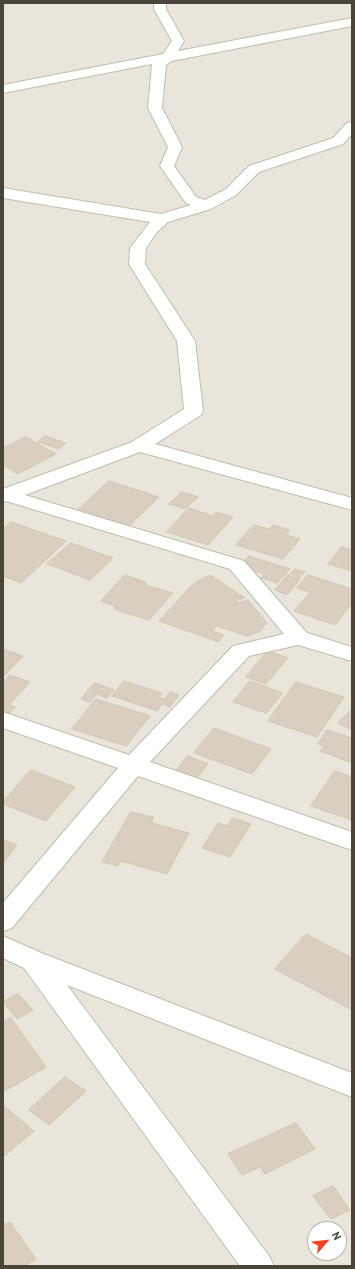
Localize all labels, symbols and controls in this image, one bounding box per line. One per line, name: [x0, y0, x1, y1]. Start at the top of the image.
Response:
north arrow: [307, 1221, 347, 1261]
text: N: [329, 1229, 345, 1242]

